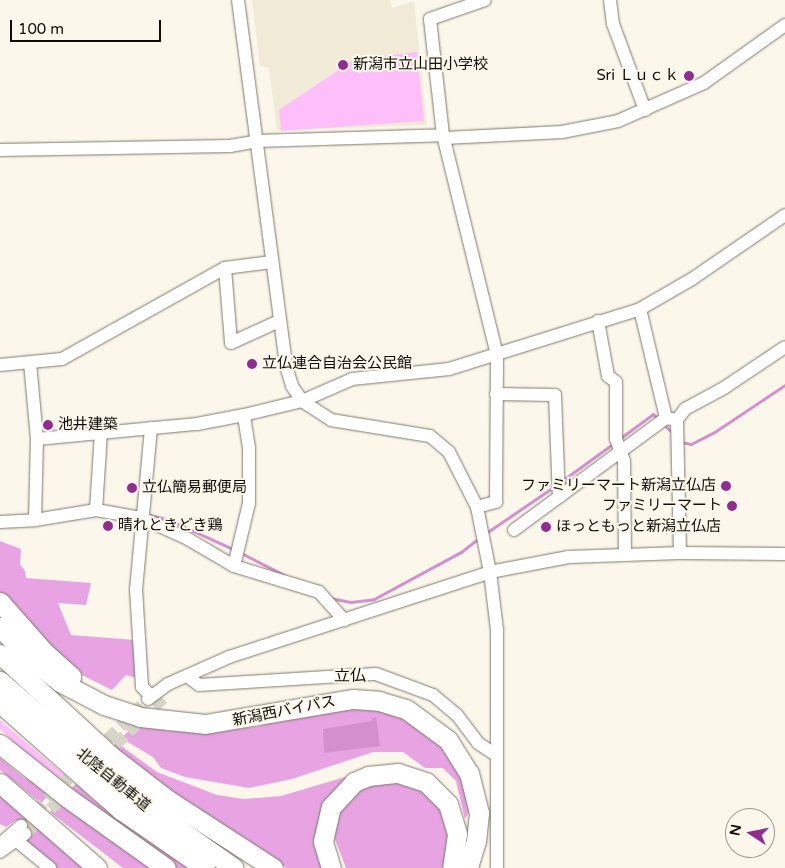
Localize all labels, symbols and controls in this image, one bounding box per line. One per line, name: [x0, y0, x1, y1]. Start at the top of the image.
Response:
scale bar: [12, 10, 164, 42]
text: 100 m: [18, 20, 64, 38]
place label: 新潟市立山田小学校: [353, 56, 488, 74]
marker: 新潟市立山田小学校: [337, 59, 349, 71]
place label: Sri Ｌｕｃｋ: [597, 67, 679, 85]
marker: Sri Ｌｕｃｋ: [683, 70, 695, 82]
place label: 立仏連合自治会公民館: [262, 355, 412, 373]
marker: 立仏連合自治会公民館: [246, 358, 258, 370]
place label: 池井建築: [58, 416, 118, 434]
marker: 池井建築: [42, 419, 54, 431]
place label: ファミリーマート新潟立仏店: [521, 477, 716, 495]
place label: 立仏簡易郵便局: [142, 479, 247, 497]
marker: ファミリーマート新潟立仏店: [720, 480, 732, 492]
marker: 立仏簡易郵便局: [126, 482, 138, 494]
place label: ファミリーマート: [602, 497, 722, 515]
marker: ファミリーマート: [726, 500, 738, 512]
place label: 晴れときどき鶏: [118, 517, 223, 535]
place label: ほっともっと新潟立仏店: [556, 518, 721, 536]
marker: 晴れときどき鶏: [102, 520, 114, 532]
marker: ほっともっと新潟立仏店: [540, 521, 552, 533]
district label: 立仏: [334, 666, 366, 686]
street label: 新潟西バイパス: [231, 692, 337, 730]
street label: 北陸自動車道: [72, 745, 154, 815]
north arrow: [725, 808, 775, 858]
text: N: [726, 823, 745, 837]

